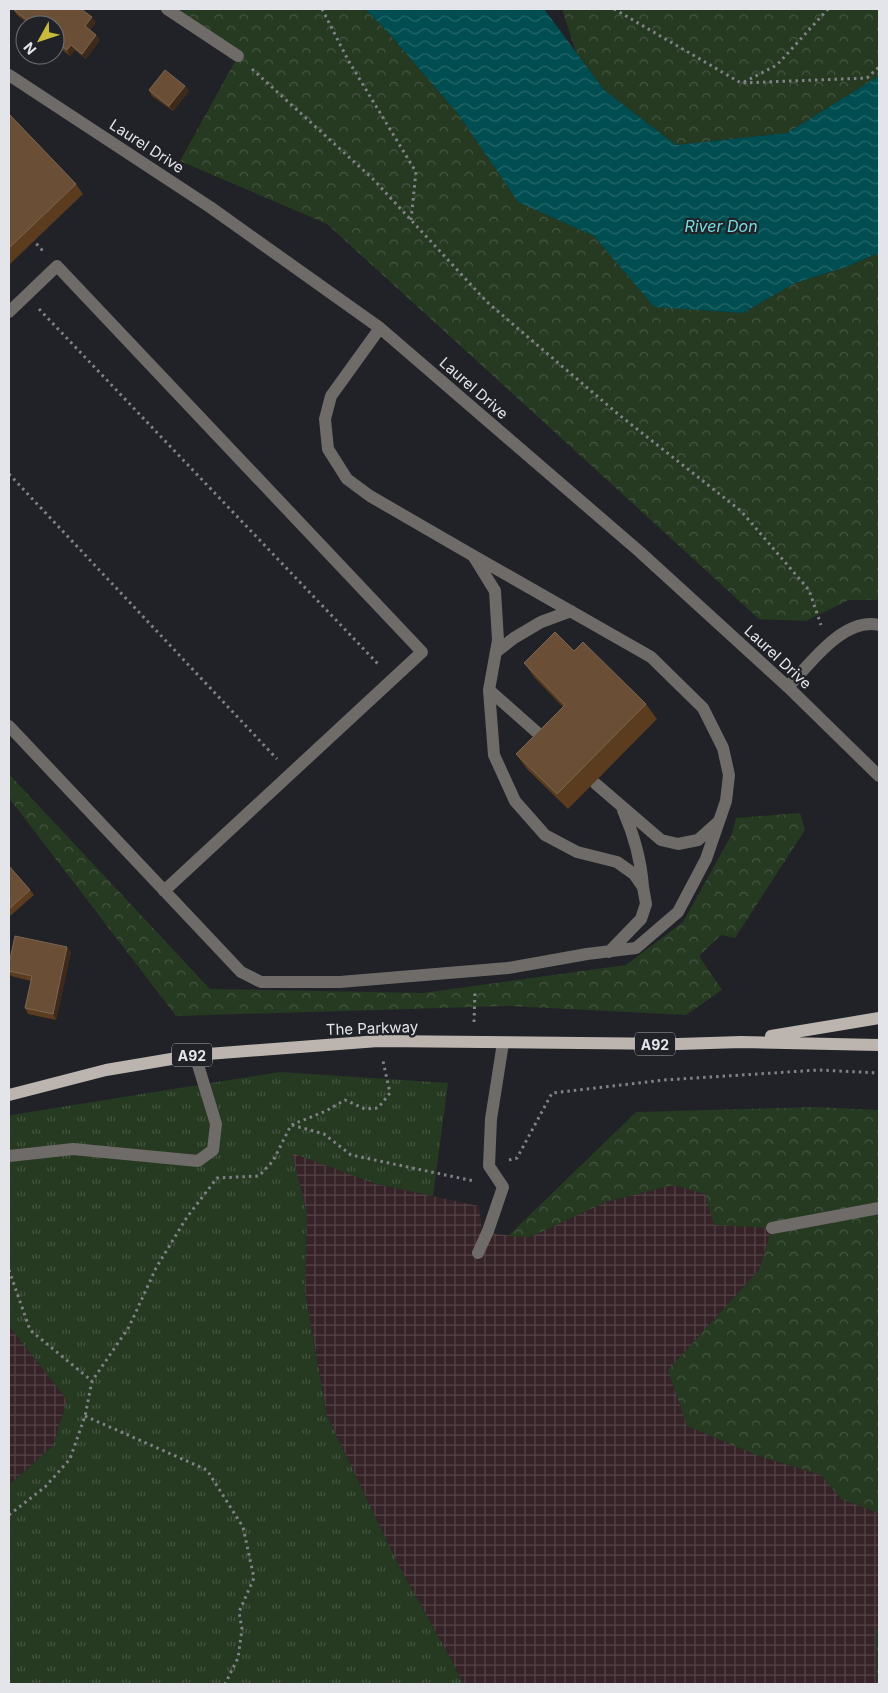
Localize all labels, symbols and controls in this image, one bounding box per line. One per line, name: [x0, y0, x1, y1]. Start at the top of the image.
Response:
north arrow: [15, 15, 65, 65]
text: N: [20, 39, 40, 58]
street label: Laurel Drive: [106, 115, 188, 177]
water label: River Don: [684, 216, 758, 236]
street label: Laurel Drive: [436, 353, 512, 423]
street label: Laurel Drive: [740, 621, 816, 693]
street label: The Parkway: [325, 1017, 419, 1039]
road number: A92: [635, 1032, 675, 1056]
road number: A92: [172, 1044, 212, 1066]

